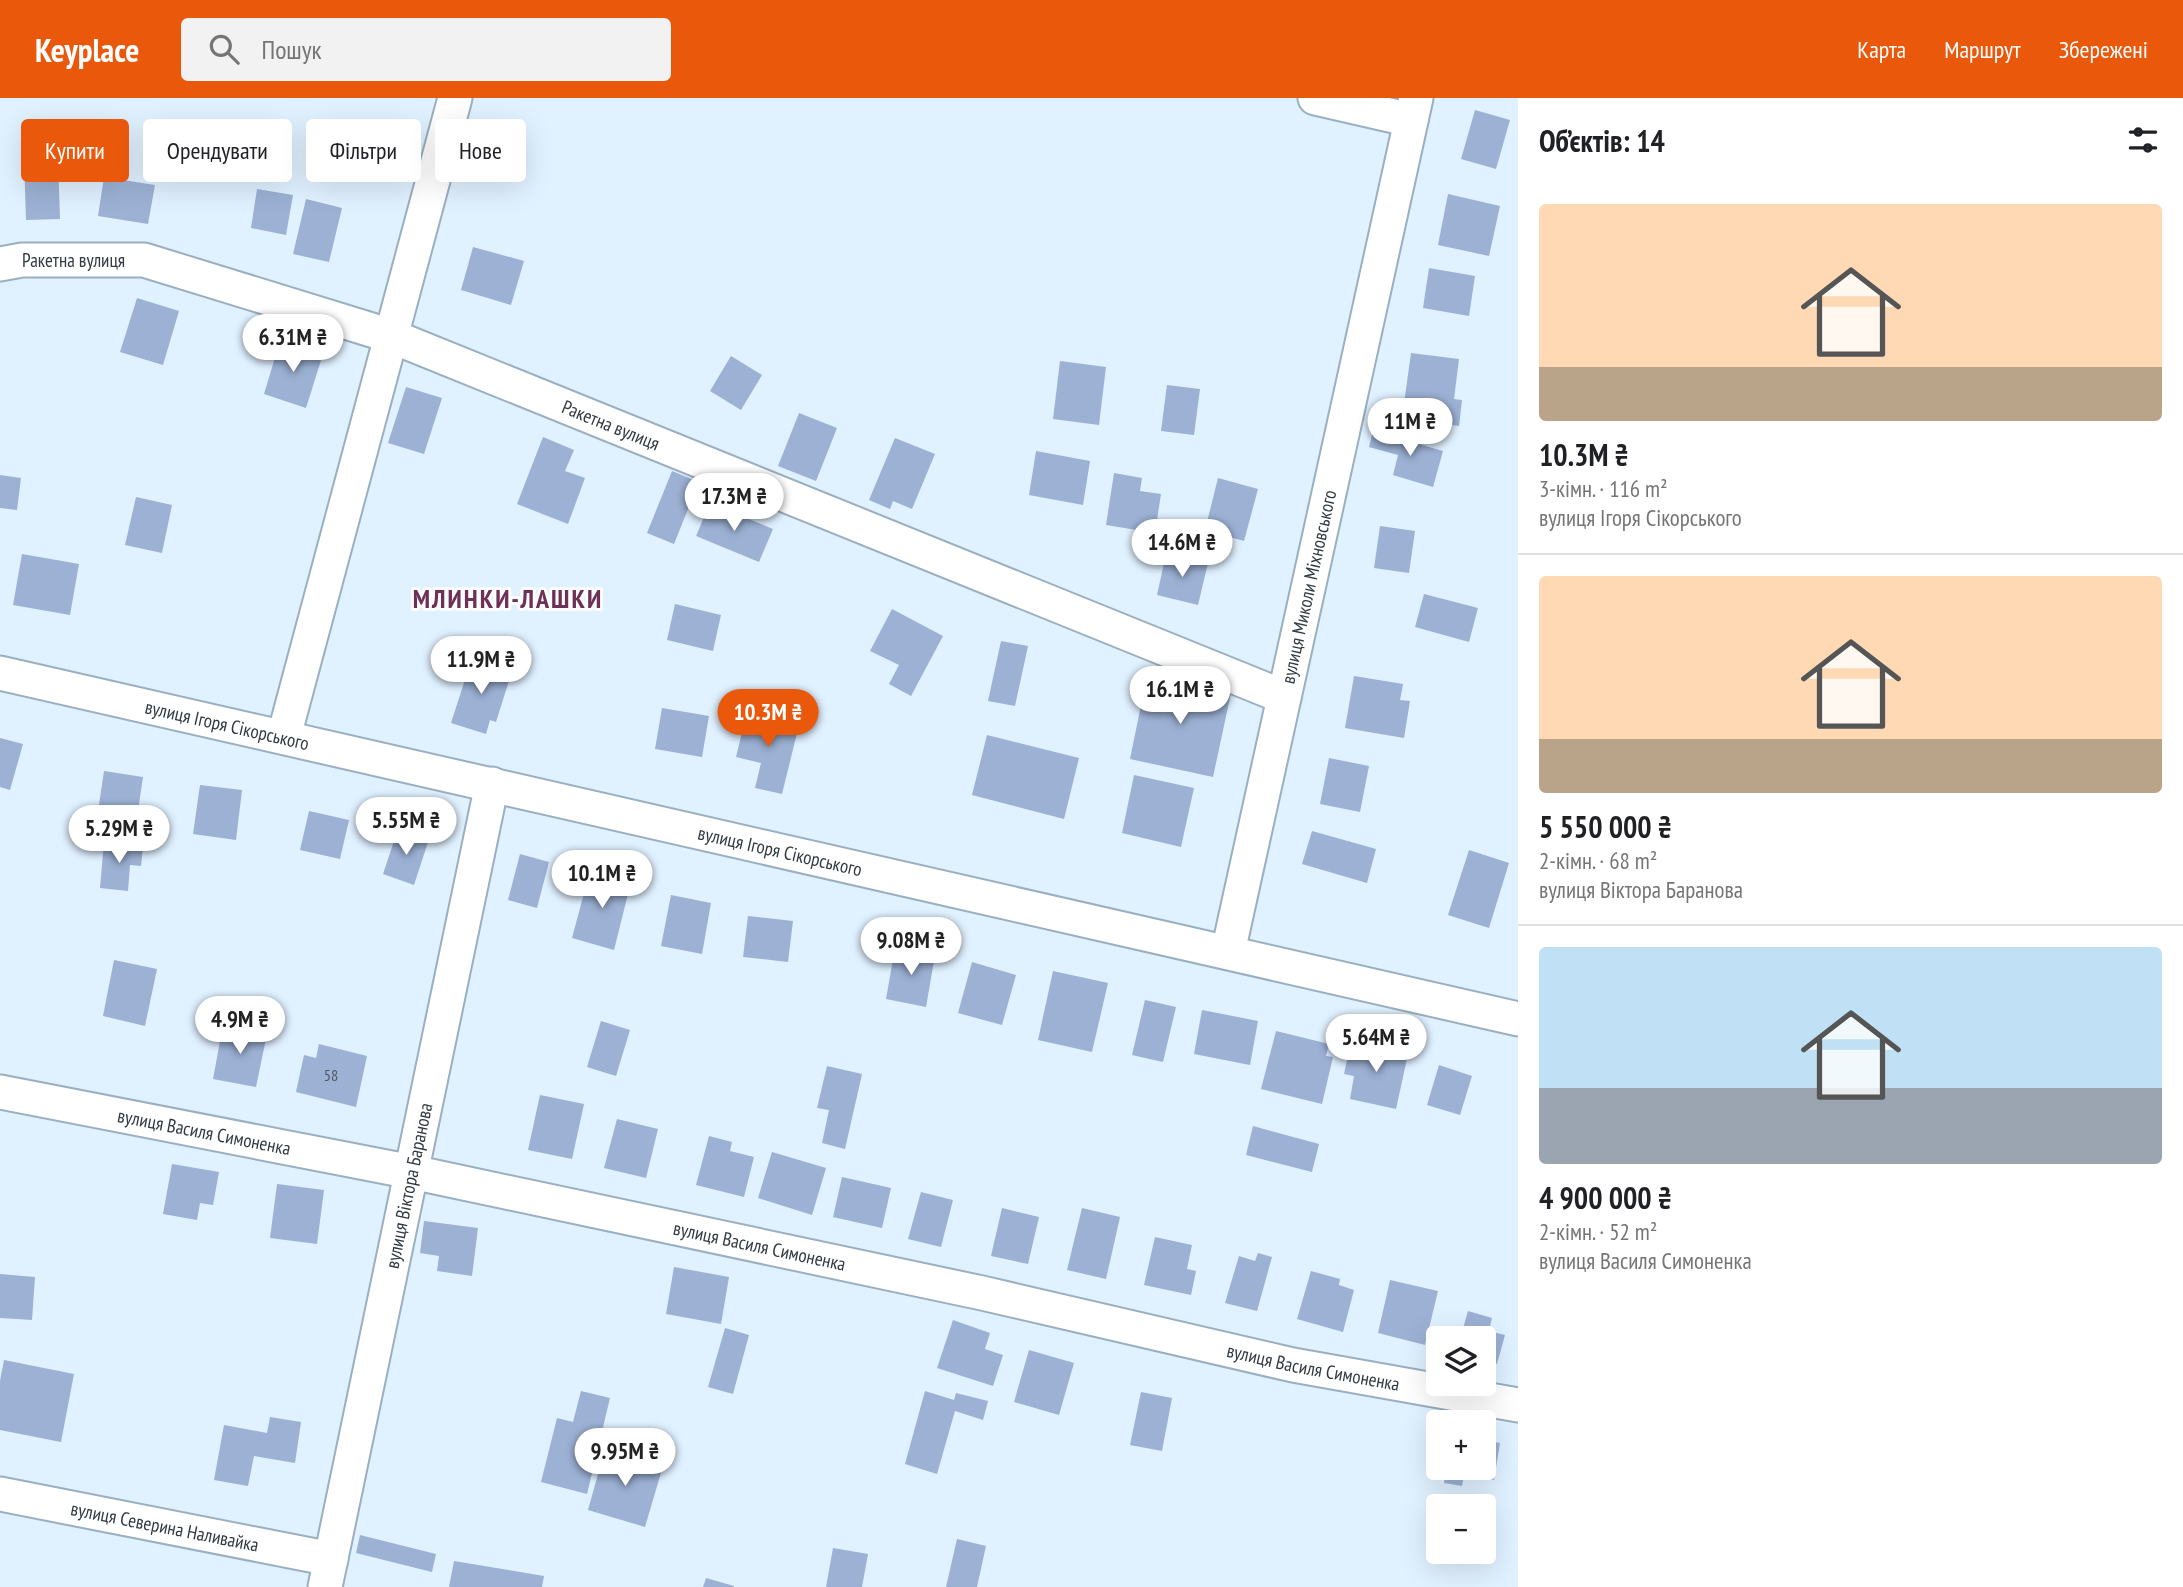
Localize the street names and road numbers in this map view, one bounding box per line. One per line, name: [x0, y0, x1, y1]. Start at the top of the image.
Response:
street label: Ракетна вулиця: [22, 248, 125, 272]
street label: Ракетна вулиця: [559, 394, 663, 455]
street label: вулиця Миколи Міхновського: [1275, 488, 1341, 686]
street label: вулиця Ігоря Сікорського: [143, 694, 312, 755]
street label: вулиця Ігоря Сікорського: [696, 820, 864, 881]
street label: вулиця Віктора Баранова: [380, 1101, 437, 1271]
street label: вулиця Василя Симоненка: [116, 1103, 293, 1160]
street label: вулиця Василя Симоненка: [671, 1216, 848, 1276]
street label: вулиця Василя Симоненка: [1225, 1338, 1402, 1396]
street label: вулиця Северина Наливайка: [69, 1496, 261, 1557]

